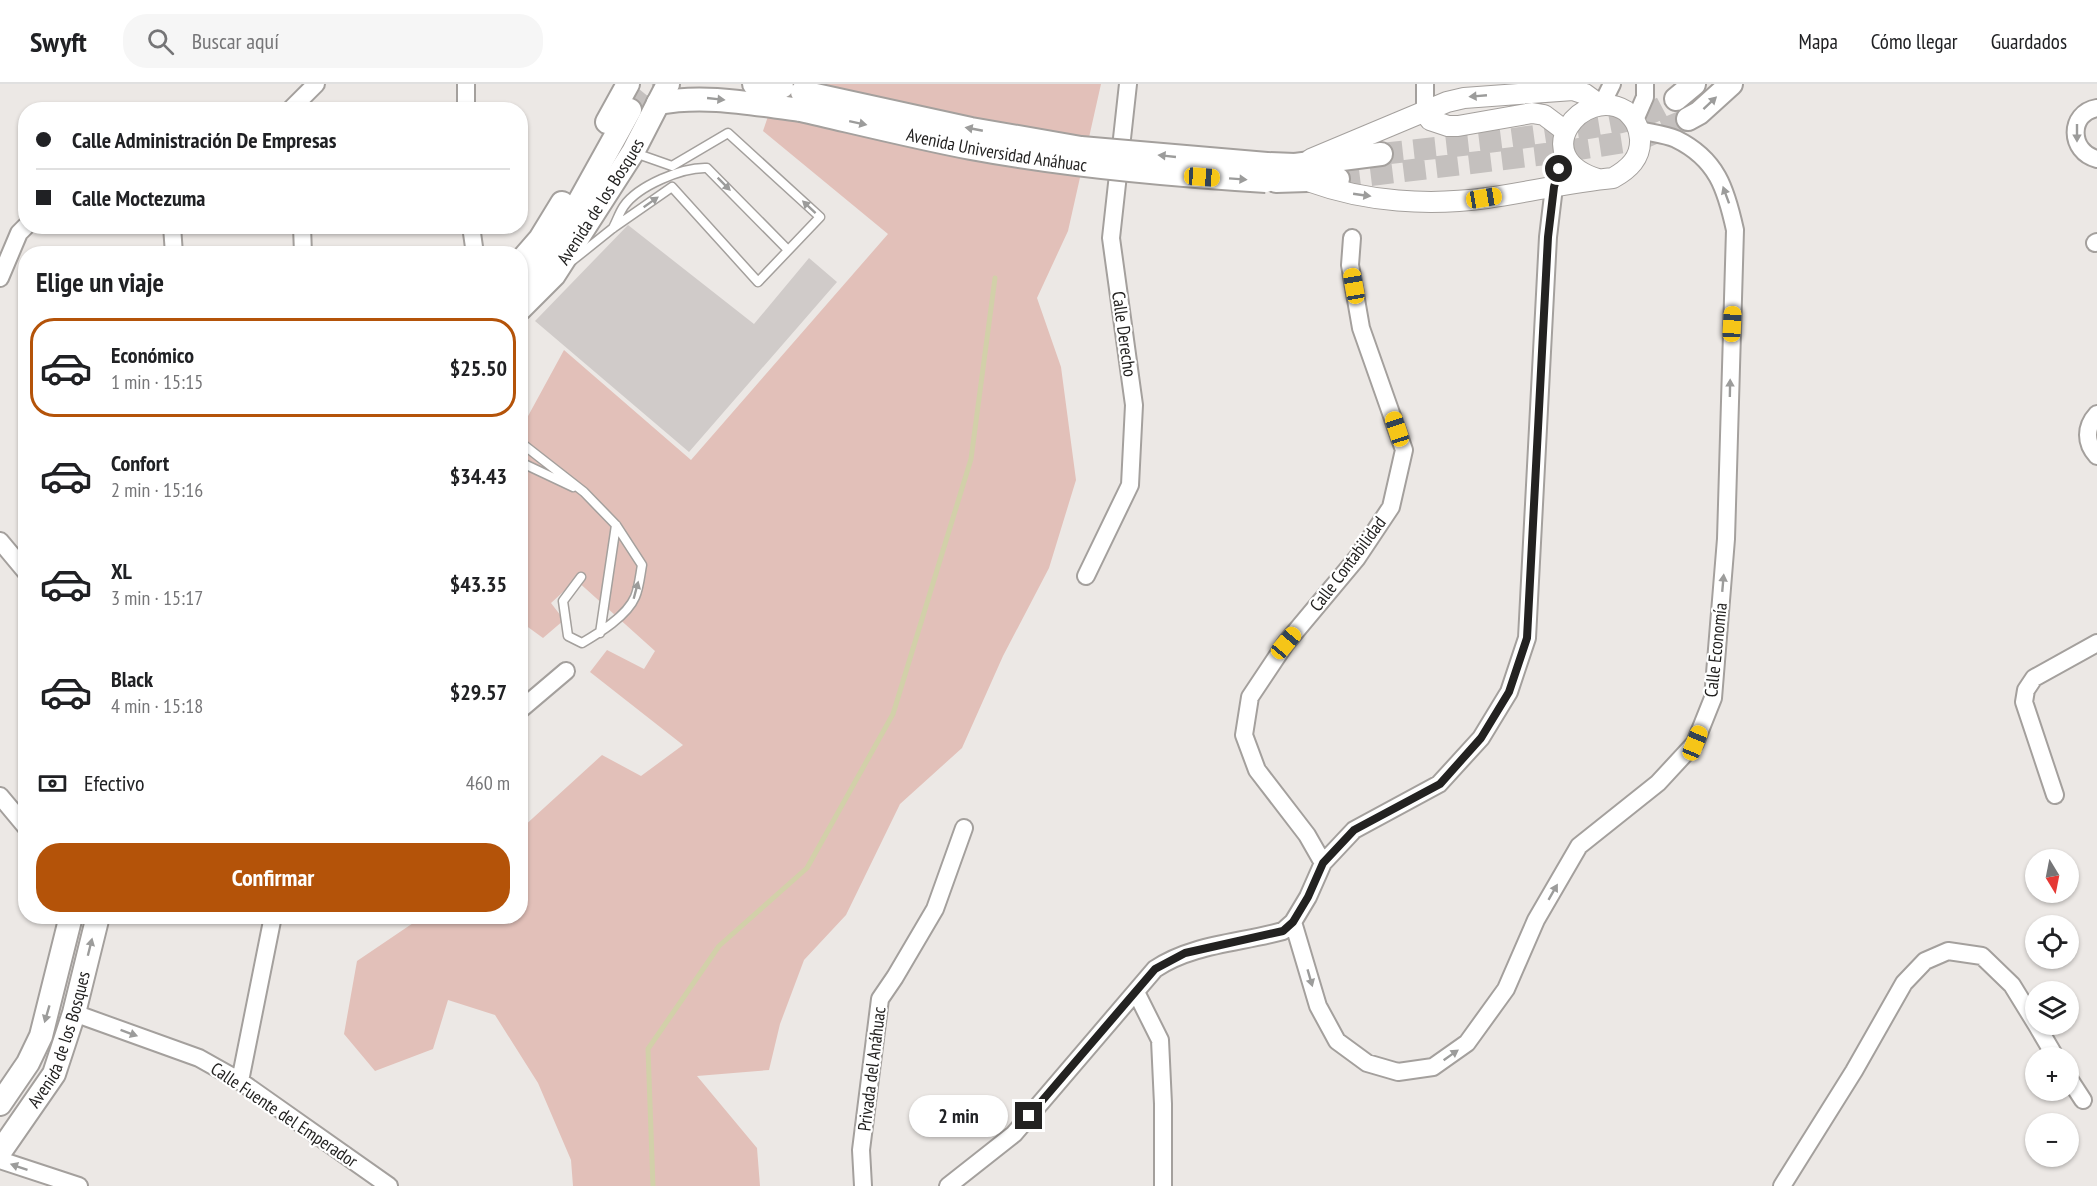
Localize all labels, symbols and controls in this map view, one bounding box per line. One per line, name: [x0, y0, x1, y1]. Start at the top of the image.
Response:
search box: [123, 14, 543, 68]
text: Swyft: [30, 23, 87, 60]
icon: search: [144, 25, 177, 58]
text: Buscar aquí: [192, 27, 279, 55]
text: Mapa: [1799, 28, 1838, 55]
text: Cómo llegar: [1871, 28, 1958, 55]
text: Guardados: [1991, 28, 2067, 55]
one-way arrow: [1468, 92, 1487, 101]
one-way arrow: [707, 94, 726, 104]
one-way arrow: [1703, 96, 1717, 110]
one-way arrow: [849, 119, 868, 128]
street label: Avenida Universidad Anáhuac: [904, 123, 1089, 176]
one-way arrow: [965, 124, 984, 133]
one-way arrow: [2072, 124, 2082, 143]
text: Calle Administración De Empresas: [72, 126, 336, 154]
street label: Avenida de los Bosques: [552, 135, 649, 269]
one-way arrow: [1158, 151, 1177, 161]
route start: [1545, 155, 1572, 182]
car: [1183, 167, 1221, 187]
one-way arrow: [1228, 174, 1247, 184]
one-way arrow: [716, 177, 730, 191]
text: Calle Moctezuma: [72, 184, 205, 212]
car: [1465, 186, 1503, 210]
one-way arrow: [1721, 186, 1731, 204]
one-way arrow: [1353, 190, 1372, 199]
one-way arrow: [643, 197, 659, 208]
one-way arrow: [802, 201, 817, 214]
text: Elige un viaje: [36, 265, 164, 299]
car: [1342, 267, 1366, 305]
street label: Calle Derecho: [1107, 290, 1142, 378]
car: [1722, 306, 1742, 342]
icon: car: [39, 341, 93, 395]
text: Económico: [111, 341, 194, 369]
text: $25.50: [450, 354, 507, 382]
text: 1 min · 15:15: [111, 369, 203, 395]
one-way arrow: [1725, 379, 1735, 398]
car: [1383, 409, 1411, 449]
icon: car: [39, 449, 93, 503]
text: Confort: [111, 449, 169, 477]
text: $34.43: [450, 462, 507, 490]
text: 2 min · 15:16: [111, 477, 203, 503]
street label: Calle Contabilidad: [1304, 512, 1391, 616]
icon: car: [39, 557, 93, 611]
text: XL: [111, 557, 132, 585]
text: $43.35: [450, 570, 507, 598]
one-way arrow: [1718, 574, 1727, 593]
one-way arrow: [632, 580, 642, 599]
text: 3 min · 15:17: [111, 585, 203, 611]
street label: Calle Economía: [1699, 602, 1732, 698]
car: [1268, 623, 1304, 663]
icon: car: [39, 665, 93, 719]
text: Black: [111, 665, 153, 693]
text: $29.57: [450, 678, 507, 706]
text: 4 min · 15:18: [111, 693, 203, 719]
car: [1680, 723, 1710, 763]
icon: cash: [36, 767, 69, 800]
text: Efectivo: [84, 769, 145, 797]
text: 460 m: [466, 770, 510, 796]
button: Confirmar: [36, 843, 510, 912]
north arrow: [2025, 849, 2079, 903]
map controls: [2025, 849, 2079, 1167]
one-way arrow: [1547, 883, 1557, 900]
button: locate: [2025, 915, 2079, 969]
one-way arrow: [86, 938, 96, 957]
street label: Avenida de los Bosques: [22, 969, 95, 1112]
one-way arrow: [1306, 969, 1315, 987]
button: layers: [2025, 981, 2079, 1035]
one-way arrow: [42, 1005, 51, 1023]
street label: Privada del Anáhuac: [852, 1005, 891, 1132]
one-way arrow: [120, 1029, 138, 1039]
button: +: [2025, 1047, 2079, 1101]
one-way arrow: [1442, 1049, 1458, 1061]
street label: Calle Fuente del Emperador: [207, 1057, 362, 1172]
callout: 2 min: [909, 1095, 1008, 1137]
route end: [1015, 1102, 1042, 1129]
text: 2 min: [938, 1103, 979, 1129]
button: −: [2025, 1113, 2079, 1167]
one-way arrow: [10, 1161, 28, 1171]

